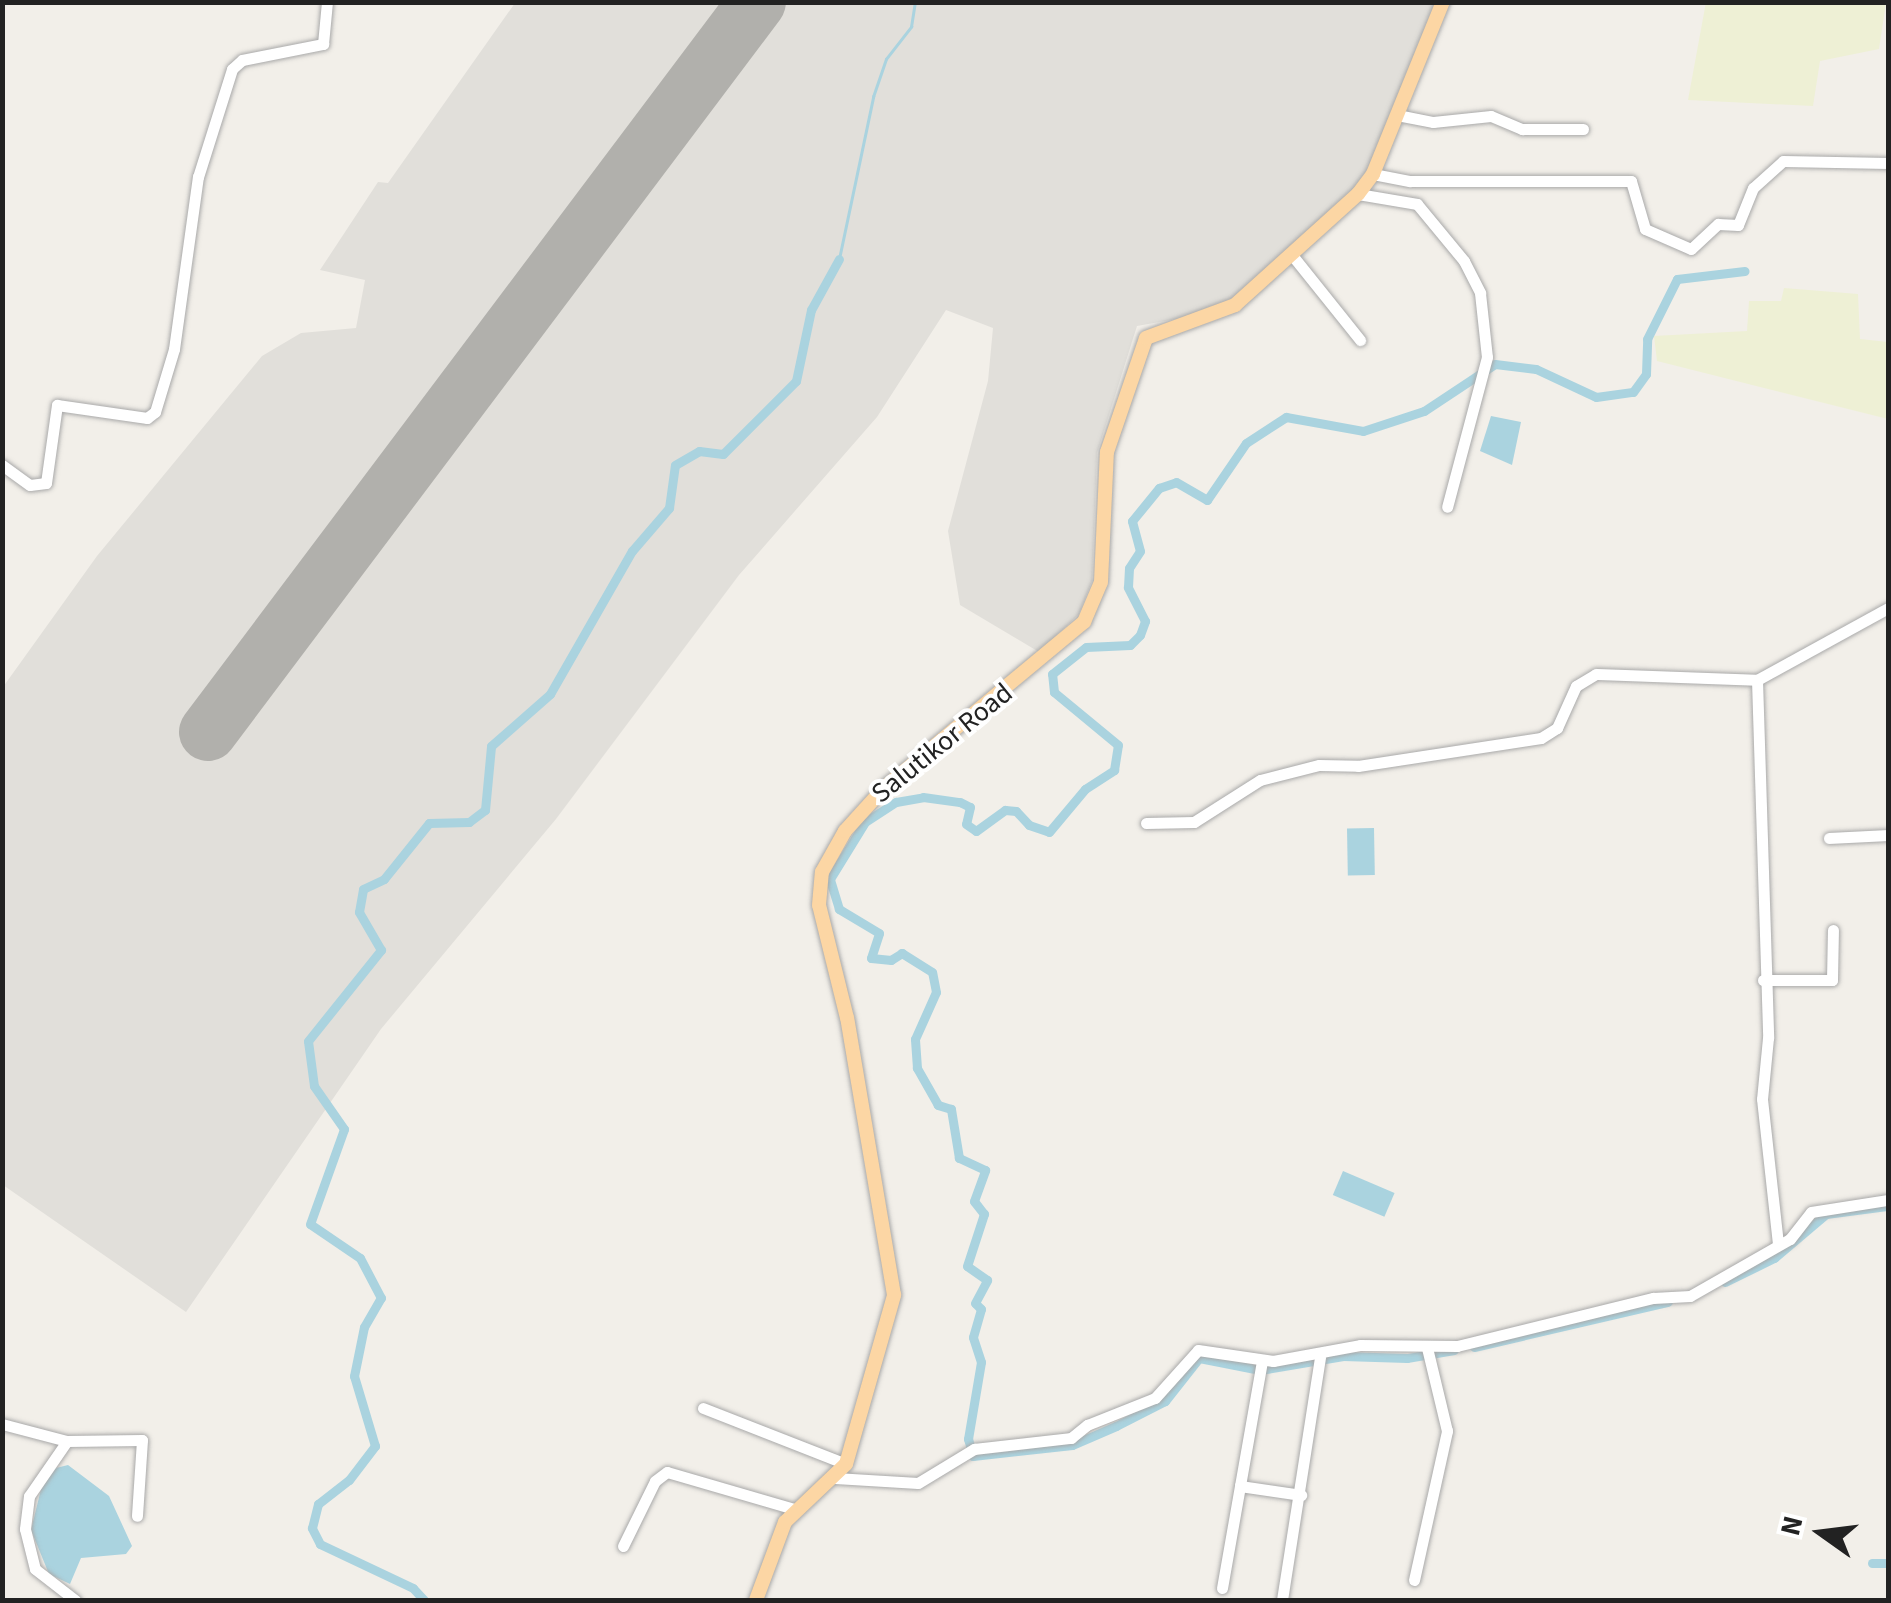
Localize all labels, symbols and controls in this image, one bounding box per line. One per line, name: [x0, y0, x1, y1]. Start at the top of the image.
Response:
street label: Salutikor Road: [865, 676, 1019, 810]
north arrow: [1771, 1483, 1871, 1583]
text: N: [1770, 1512, 1814, 1540]

